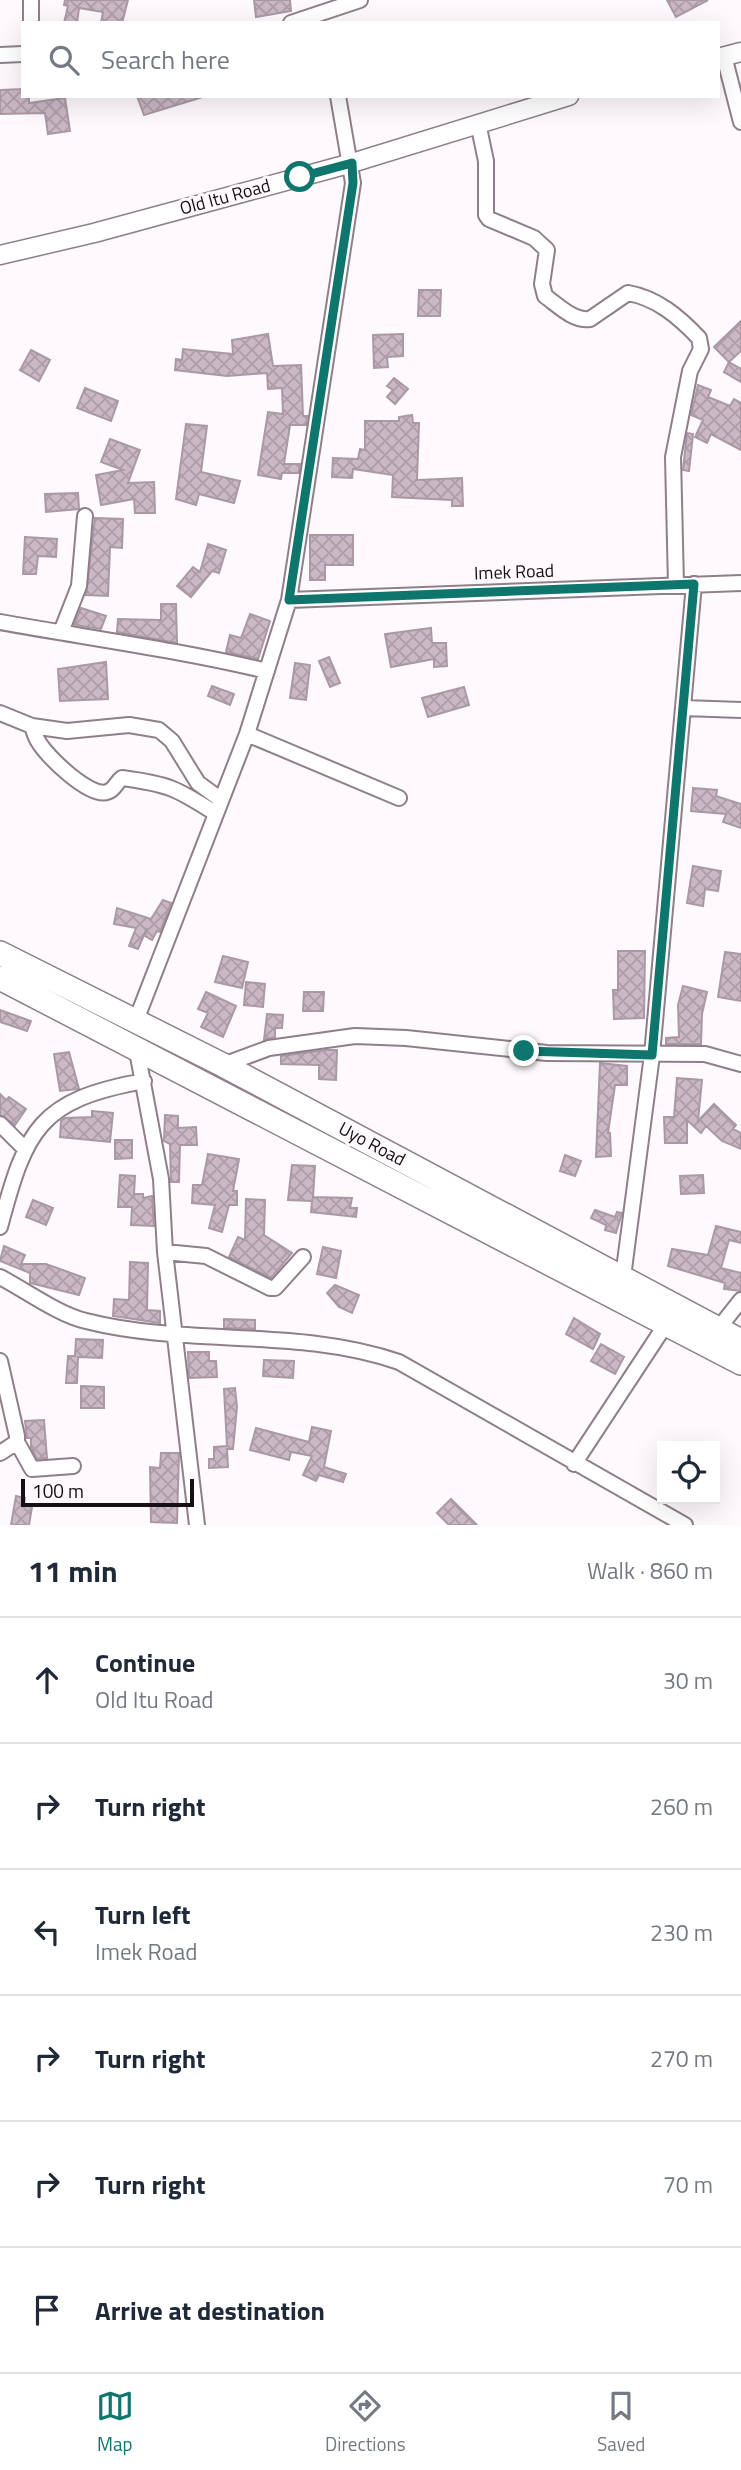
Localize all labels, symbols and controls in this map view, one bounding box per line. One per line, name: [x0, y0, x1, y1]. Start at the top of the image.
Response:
search box: [21, 21, 720, 98]
text: Search here: [101, 40, 230, 79]
icon: search: [45, 41, 83, 79]
route start: [284, 161, 315, 192]
street label: Old Itu Road: [177, 171, 273, 222]
street label: Imek Road: [473, 557, 554, 586]
route end: [508, 1035, 539, 1066]
street label: Uyo Road: [334, 1115, 411, 1173]
map controls: [657, 1441, 720, 1504]
button: locate: [657, 1441, 720, 1504]
scale bar: [21, 1476, 194, 1508]
text: 100 m: [32, 1476, 84, 1505]
text: 11 min: [28, 1548, 118, 1594]
text: Walk · 860 m: [587, 1553, 713, 1588]
text: Continue: [95, 1643, 195, 1682]
icon: ahead: [28, 1661, 66, 1699]
text: 30 m: [663, 1663, 713, 1698]
text: Old Itu Road: [95, 1682, 214, 1717]
icon: right: [28, 1787, 66, 1825]
text: Turn right: [95, 1787, 206, 1826]
text: 260 m: [650, 1789, 713, 1824]
text: Turn left: [95, 1895, 190, 1934]
icon: left: [28, 1913, 66, 1951]
text: 230 m: [650, 1915, 713, 1950]
text: Imek Road: [95, 1934, 197, 1969]
icon: right: [28, 2039, 66, 2077]
text: Turn right: [95, 2039, 206, 2078]
text: 270 m: [650, 2041, 713, 2076]
icon: right: [28, 2165, 66, 2203]
text: Turn right: [95, 2165, 206, 2204]
text: 70 m: [663, 2167, 713, 2202]
icon: arrive: [28, 2291, 66, 2329]
text: Arrive at destination: [95, 2291, 325, 2330]
tab: Map: [96, 2387, 134, 2458]
tab: Directions: [325, 2387, 406, 2458]
tab: Saved: [597, 2387, 645, 2458]

